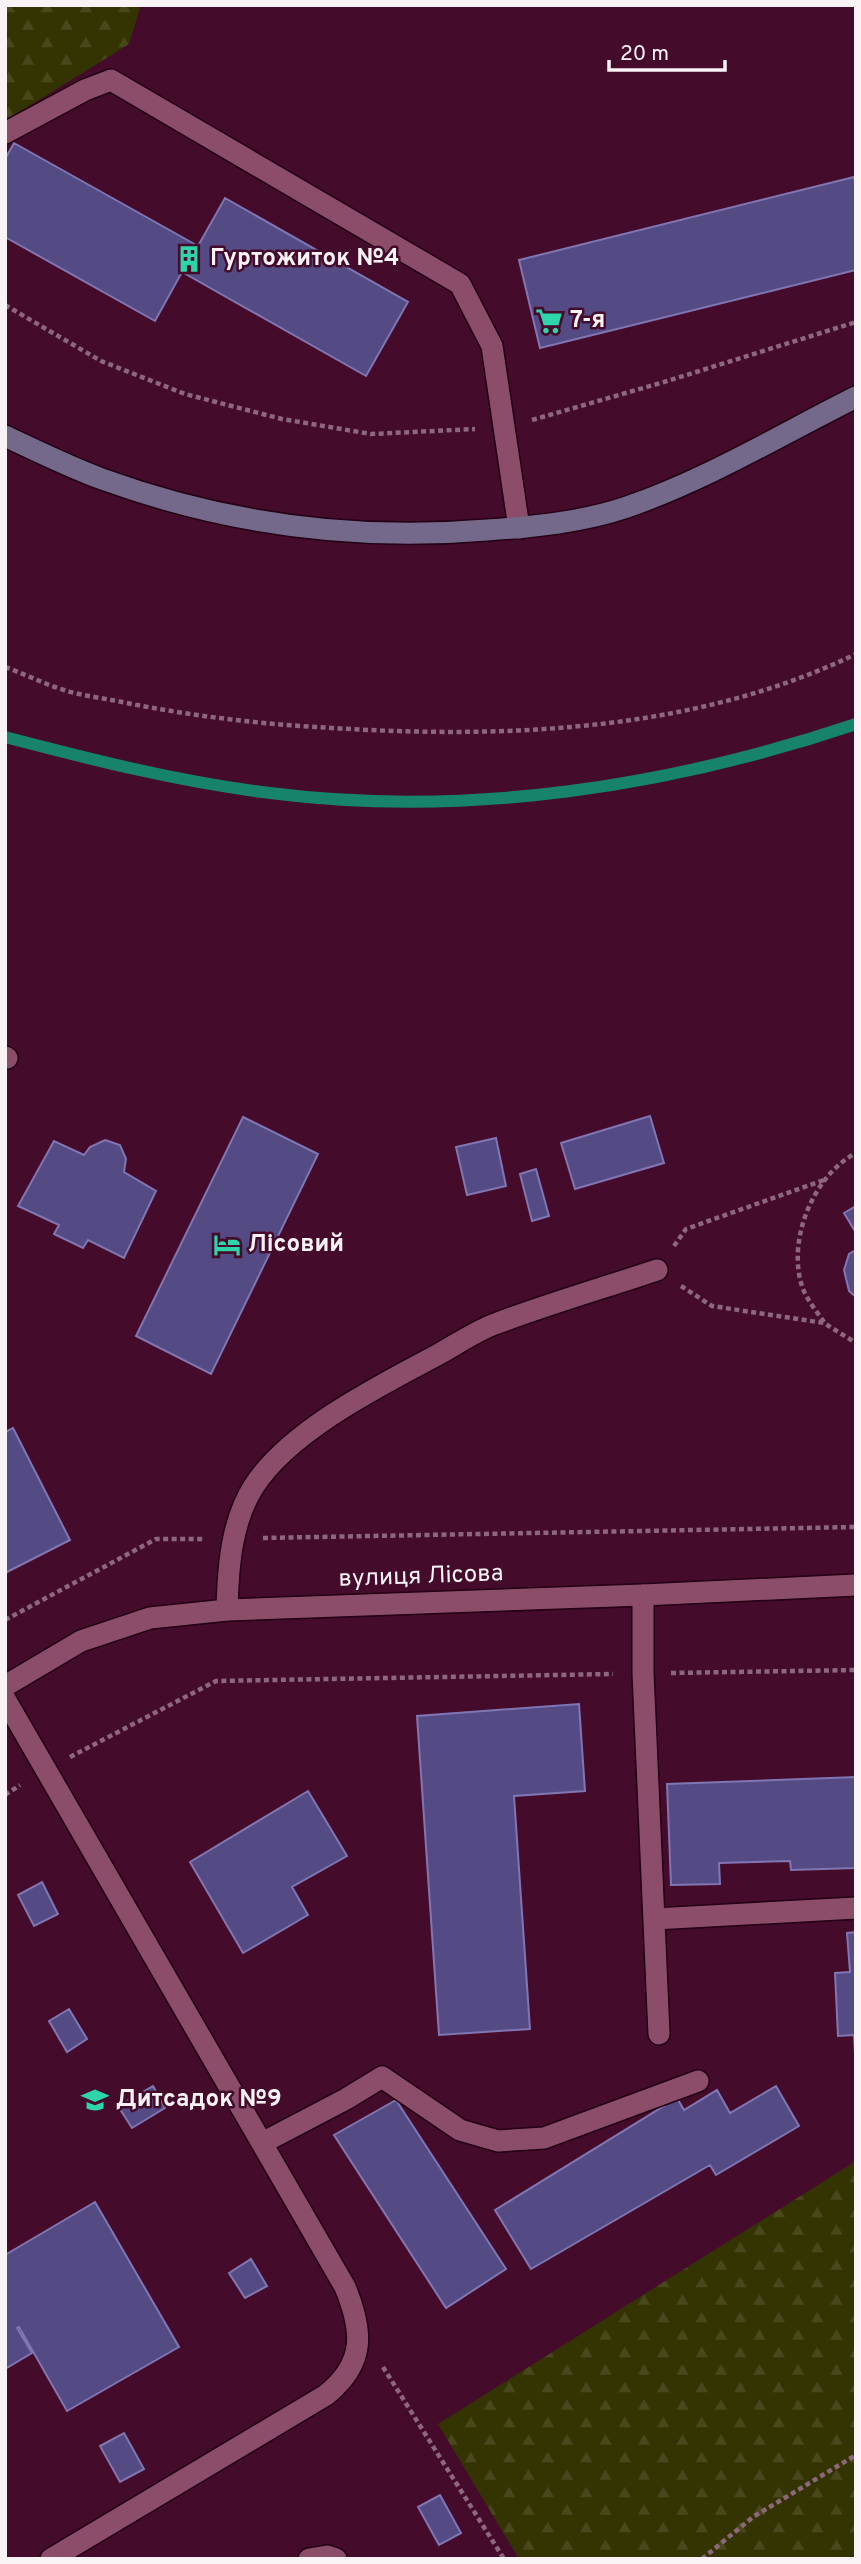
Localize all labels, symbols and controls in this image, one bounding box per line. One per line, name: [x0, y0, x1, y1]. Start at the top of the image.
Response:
scale bar: [609, 28, 724, 72]
text: 20 m: [620, 41, 669, 68]
building icon: Гуртожиток №4: [174, 244, 204, 274]
place label: Гуртожиток №4: [210, 244, 399, 274]
supermarket icon: 7-я: [534, 306, 564, 336]
place label: 7-я: [570, 306, 605, 336]
hotel icon: Лісовий: [212, 1230, 242, 1260]
place label: Лісовий: [248, 1230, 344, 1260]
street label: вулиця Лісова: [338, 1559, 504, 1595]
school or university icon: Дитсадок №9: [80, 2085, 110, 2115]
place label: Дитсадок №9: [116, 2085, 282, 2115]

